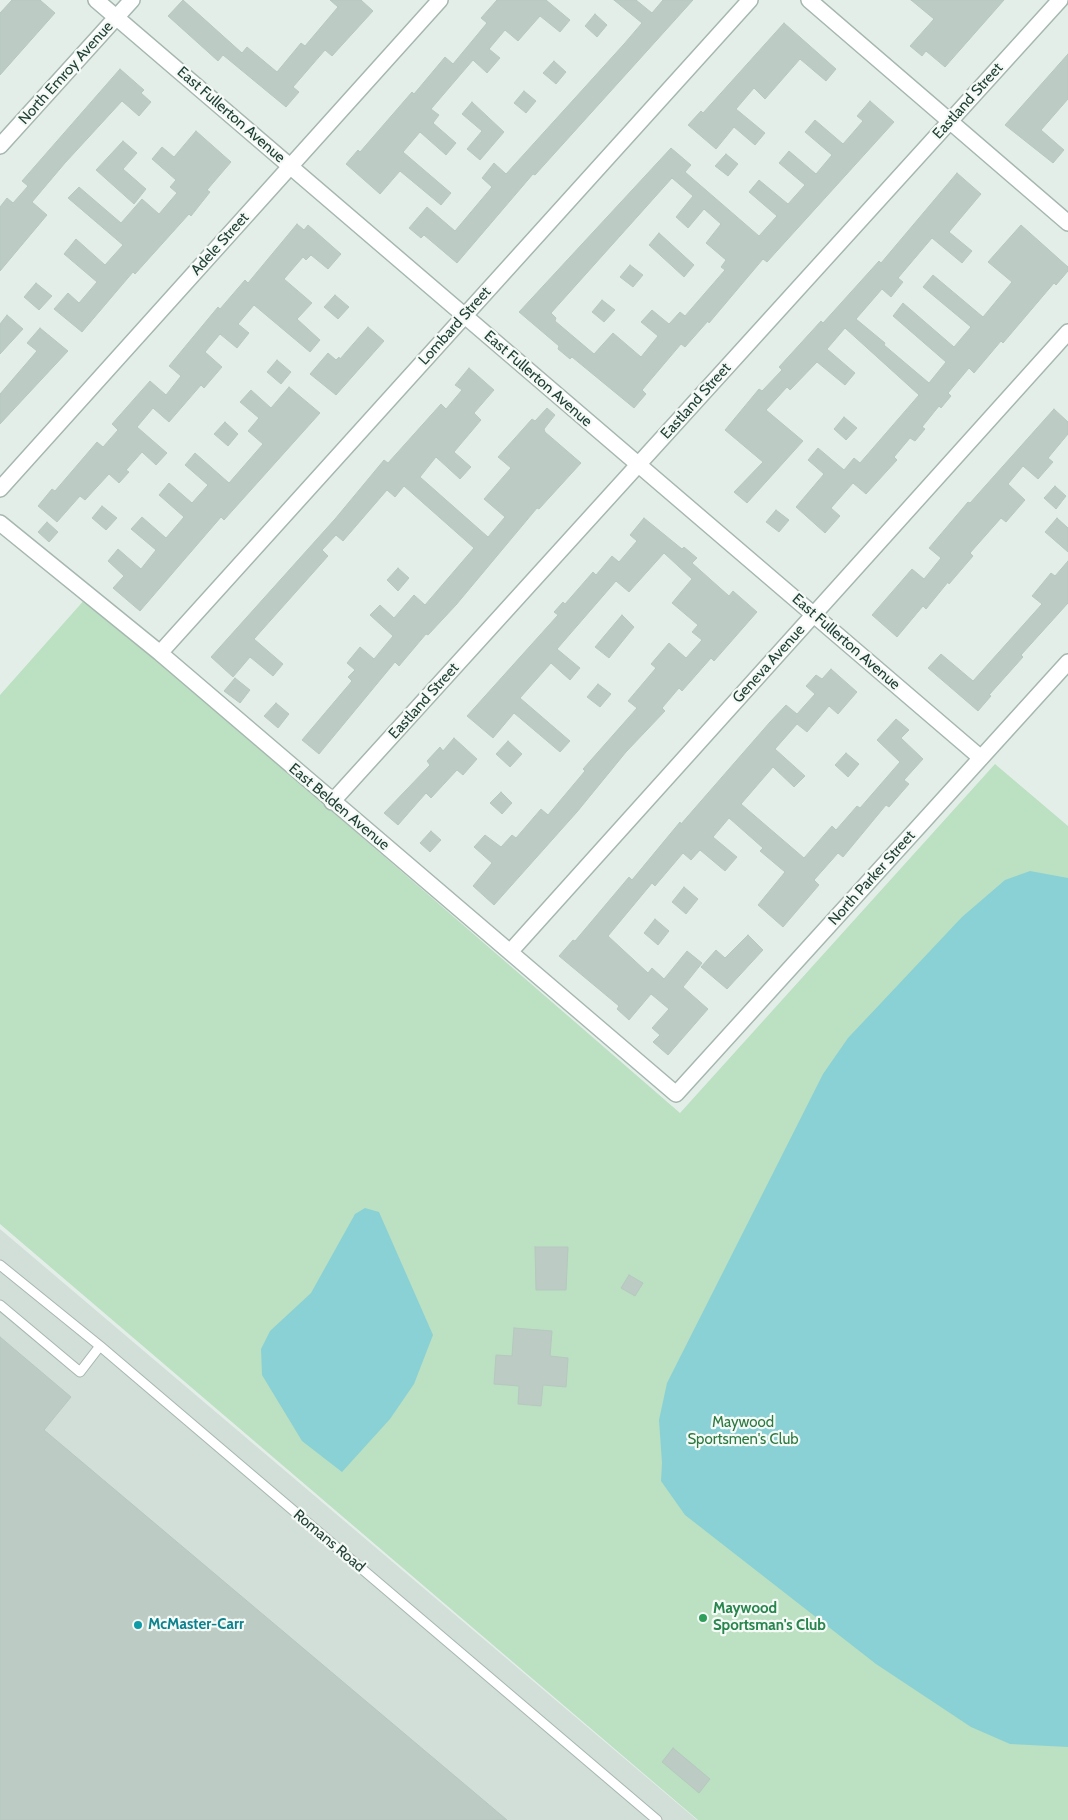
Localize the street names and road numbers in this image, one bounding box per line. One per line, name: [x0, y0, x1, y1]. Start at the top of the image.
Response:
street label: North Emroy Avenue: [15, 18, 117, 128]
street label: Eastland Street: [929, 59, 1007, 143]
street label: East Fullerton Avenue: [173, 63, 289, 167]
street label: Adele Street: [187, 209, 253, 279]
street label: Lombard Street: [415, 283, 495, 369]
street label: East Fullerton Avenue: [480, 327, 596, 431]
street label: Eastland Street: [657, 359, 735, 443]
street label: East Fullerton Avenue: [788, 590, 904, 694]
street label: Geneva Avenue: [729, 621, 809, 707]
street label: Eastland Street: [385, 659, 463, 743]
street label: East Belden Avenue: [285, 760, 393, 854]
street label: North Parker Street: [825, 827, 919, 929]
street label: Romans Road: [290, 1506, 368, 1576]

